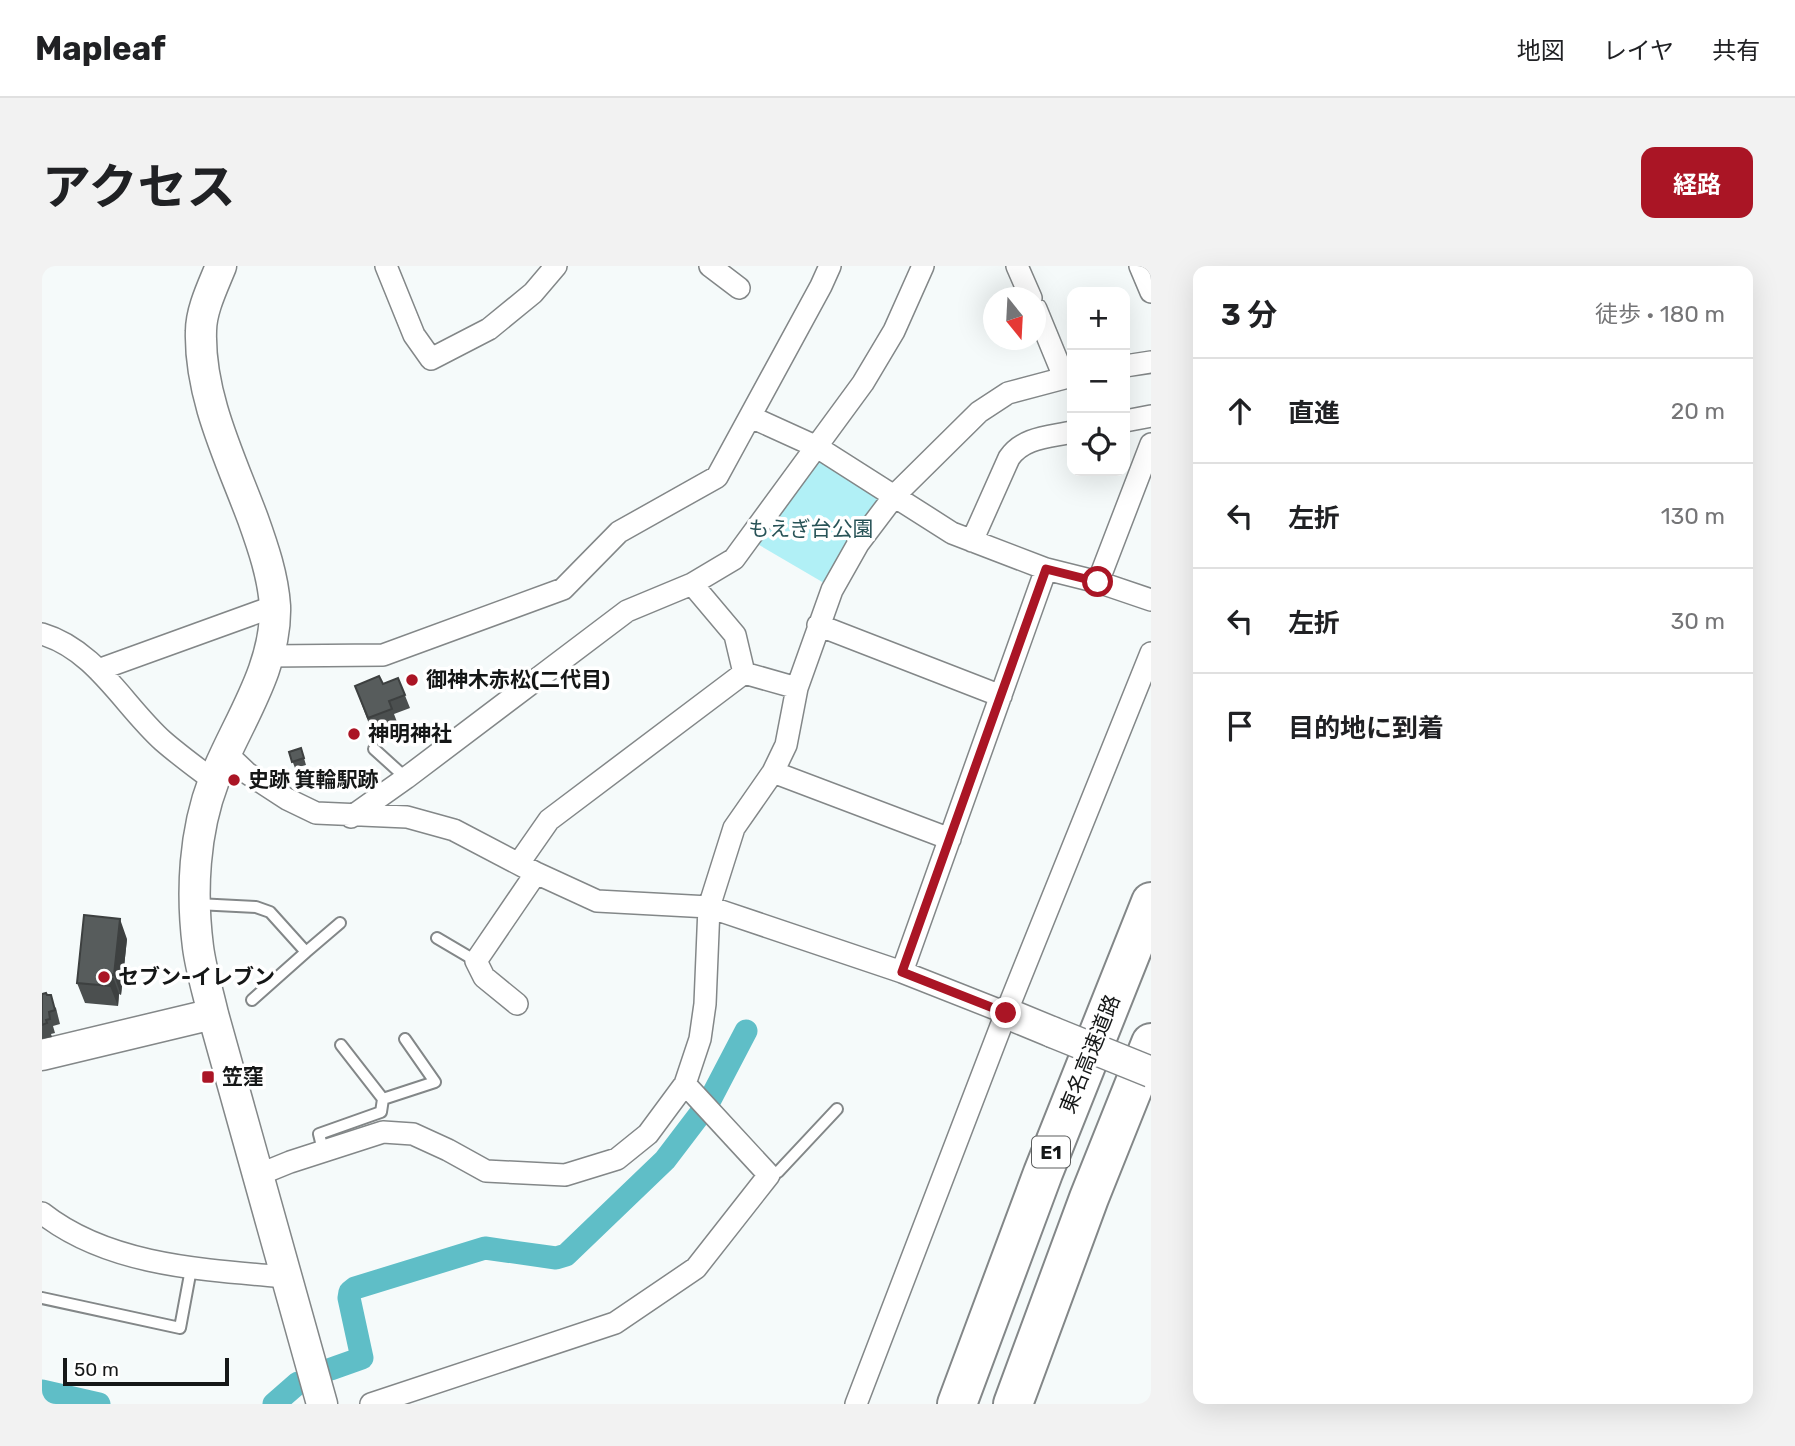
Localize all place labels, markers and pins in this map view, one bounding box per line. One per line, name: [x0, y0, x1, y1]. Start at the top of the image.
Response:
place label: 御神木赤松(二代目): [426, 667, 610, 692]
marker: 御神木赤松(二代目): [404, 672, 420, 688]
place label: 神明神社: [368, 721, 452, 746]
marker: 神明神社: [346, 726, 362, 742]
place label: 史跡 箕輪駅跡: [248, 767, 378, 792]
marker: 史跡 箕輪駅跡: [226, 772, 242, 788]
place label: セブン-イレブン: [118, 964, 275, 989]
marker: セブン-イレブン: [96, 969, 112, 985]
place label: 笠窪: [222, 1064, 264, 1089]
marker: 笠窪: [200, 1069, 216, 1085]

